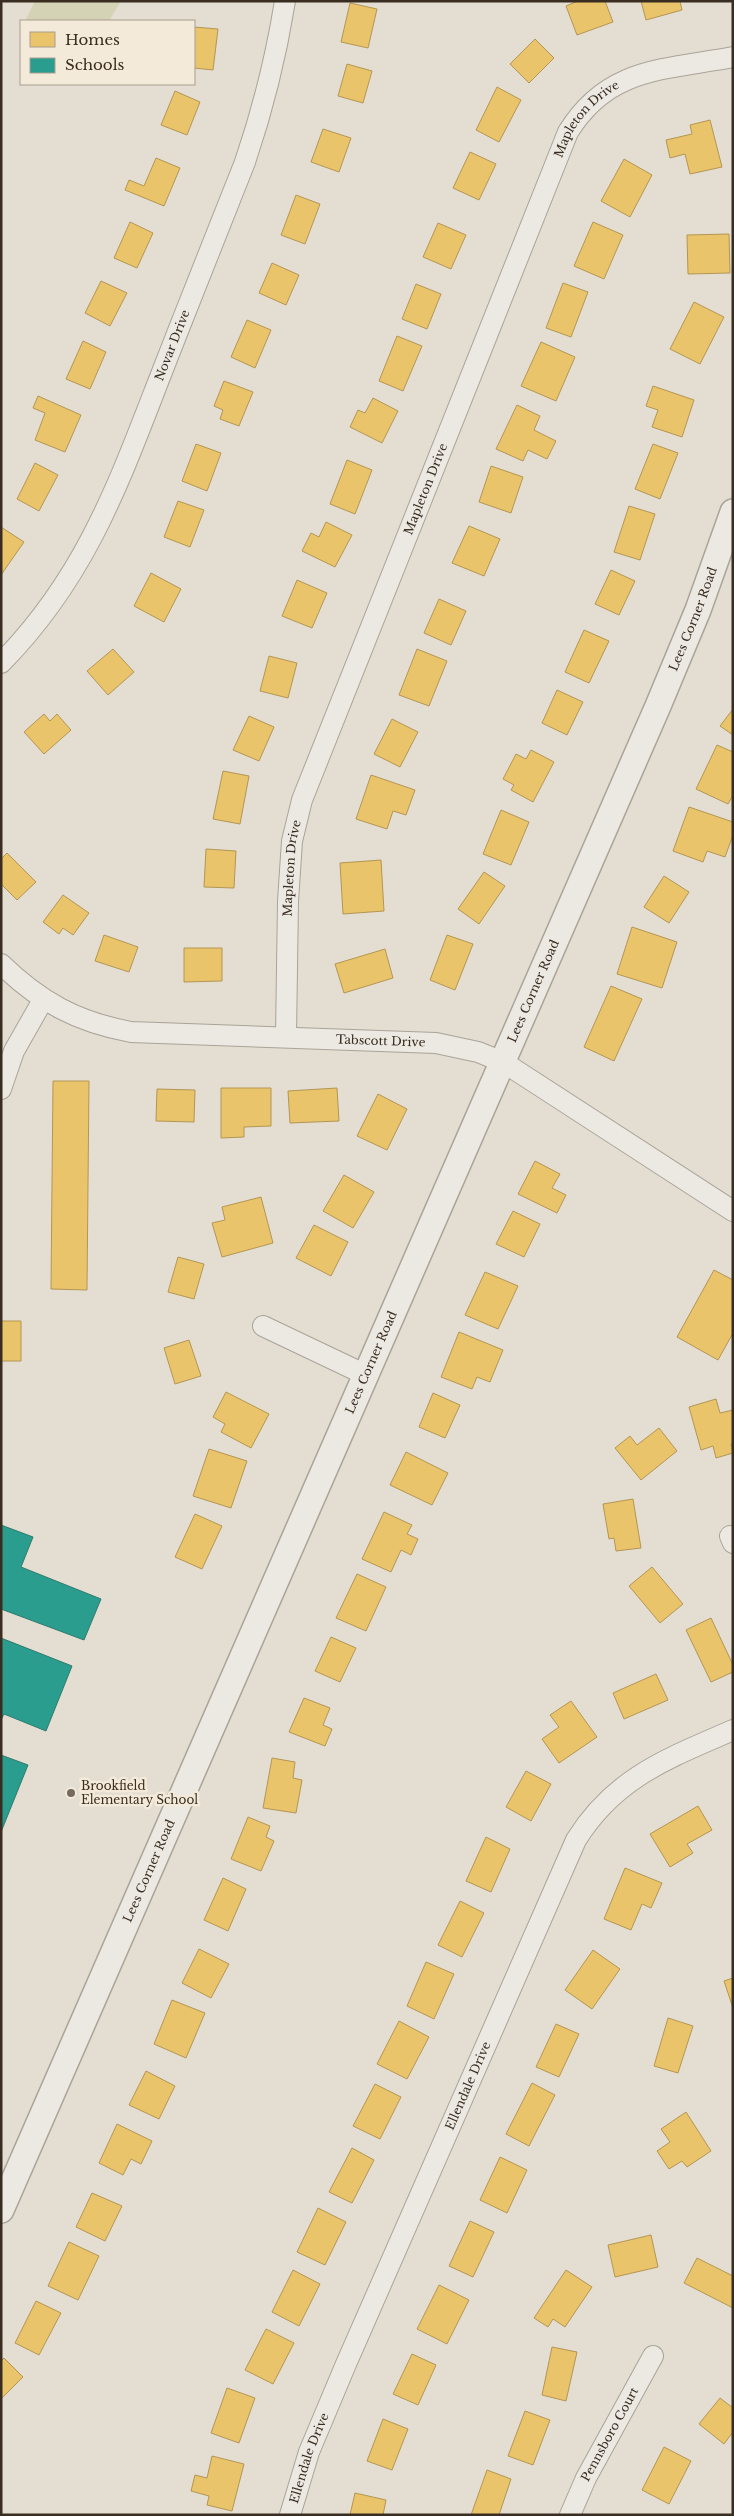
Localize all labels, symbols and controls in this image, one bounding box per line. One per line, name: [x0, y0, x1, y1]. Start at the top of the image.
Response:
legend: [20, 20, 195, 85]
text: Homes: [65, 30, 120, 49]
text: Schools: [65, 55, 125, 74]
street label: Mapleton Drive: [551, 77, 621, 160]
street label: Novar Drive: [151, 307, 193, 383]
street label: Mapleton Drive: [400, 441, 450, 537]
street label: Lees Corner Road: [665, 565, 720, 673]
street label: Mapleton Drive: [280, 818, 304, 917]
street label: Lees Corner Road: [504, 937, 562, 1045]
street label: Tabscott Drive: [336, 1031, 426, 1050]
street label: Lees Corner Road: [342, 1308, 400, 1416]
place label: Brookfield Elementary School: [81, 1778, 198, 1807]
marker: Brookfield Elementary School: [65, 1787, 77, 1799]
street label: Lees Corner Road: [120, 1817, 178, 1924]
street label: Ellendale Drive: [442, 2039, 494, 2132]
street label: Pennsboro Court: [578, 2384, 642, 2484]
street label: Ellendale Drive: [286, 2410, 332, 2505]

